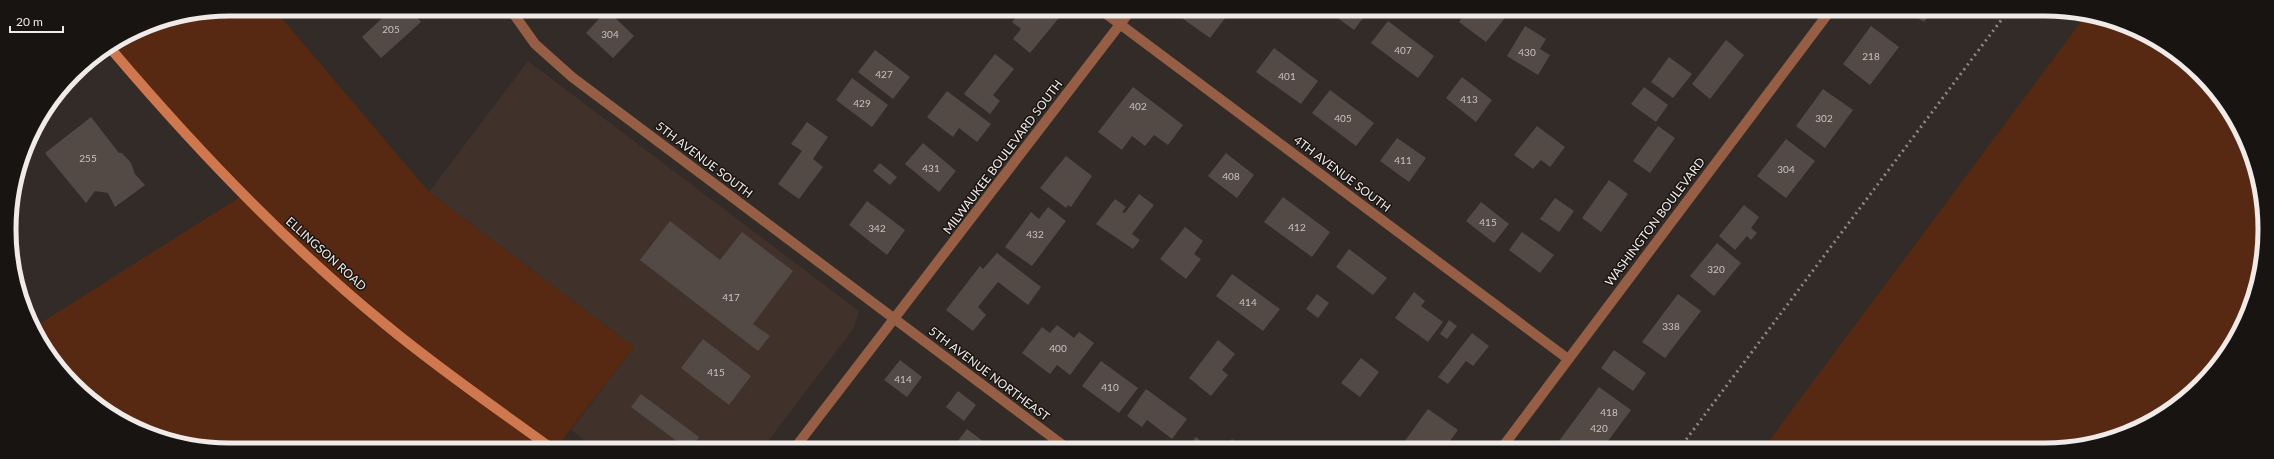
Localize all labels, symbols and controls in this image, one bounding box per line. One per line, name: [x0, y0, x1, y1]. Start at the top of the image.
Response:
scale bar: [10, 8, 63, 34]
text: 20 m: [16, 14, 43, 29]
house number: 205: [382, 23, 400, 35]
house number: 304: [601, 28, 619, 40]
house number: 407: [1394, 44, 1412, 56]
house number: 430: [1518, 46, 1536, 58]
house number: 218: [1862, 50, 1880, 62]
house number: 427: [875, 68, 893, 80]
house number: 401: [1278, 70, 1296, 82]
street label: MILWAUKEE BOULEVARD SOUTH: [940, 77, 1066, 237]
house number: 413: [1460, 93, 1478, 105]
house number: 429: [853, 97, 871, 109]
house number: 402: [1129, 100, 1147, 112]
house number: 405: [1334, 112, 1352, 124]
house number: 302: [1815, 112, 1833, 124]
street label: 5TH AVENUE SOUTH: [653, 118, 756, 201]
street label: 4TH AVENUE SOUTH: [1291, 132, 1394, 215]
house number: 255: [79, 152, 97, 164]
house number: 411: [1394, 154, 1412, 166]
street label: WASHINGTON BOULEVARD: [1601, 154, 1708, 289]
house number: 431: [922, 162, 940, 174]
house number: 304: [1777, 163, 1795, 175]
house number: 408: [1222, 170, 1240, 182]
street label: ELLINGSON ROAD: [283, 214, 370, 294]
house number: 415: [1479, 216, 1497, 228]
house number: 412: [1288, 221, 1306, 233]
house number: 342: [868, 222, 886, 234]
house number: 432: [1026, 228, 1044, 240]
house number: 320: [1707, 263, 1725, 275]
house number: 417: [722, 291, 740, 303]
house number: 414: [1239, 296, 1257, 308]
house number: 338: [1662, 320, 1680, 332]
street label: 5TH AVENUE NORTHEAST: [926, 323, 1053, 424]
house number: 400: [1049, 342, 1067, 354]
house number: 415: [707, 366, 725, 378]
house number: 414: [894, 373, 912, 385]
house number: 410: [1101, 381, 1119, 393]
house number: 418: [1600, 406, 1618, 418]
house number: 420: [1590, 422, 1608, 434]

